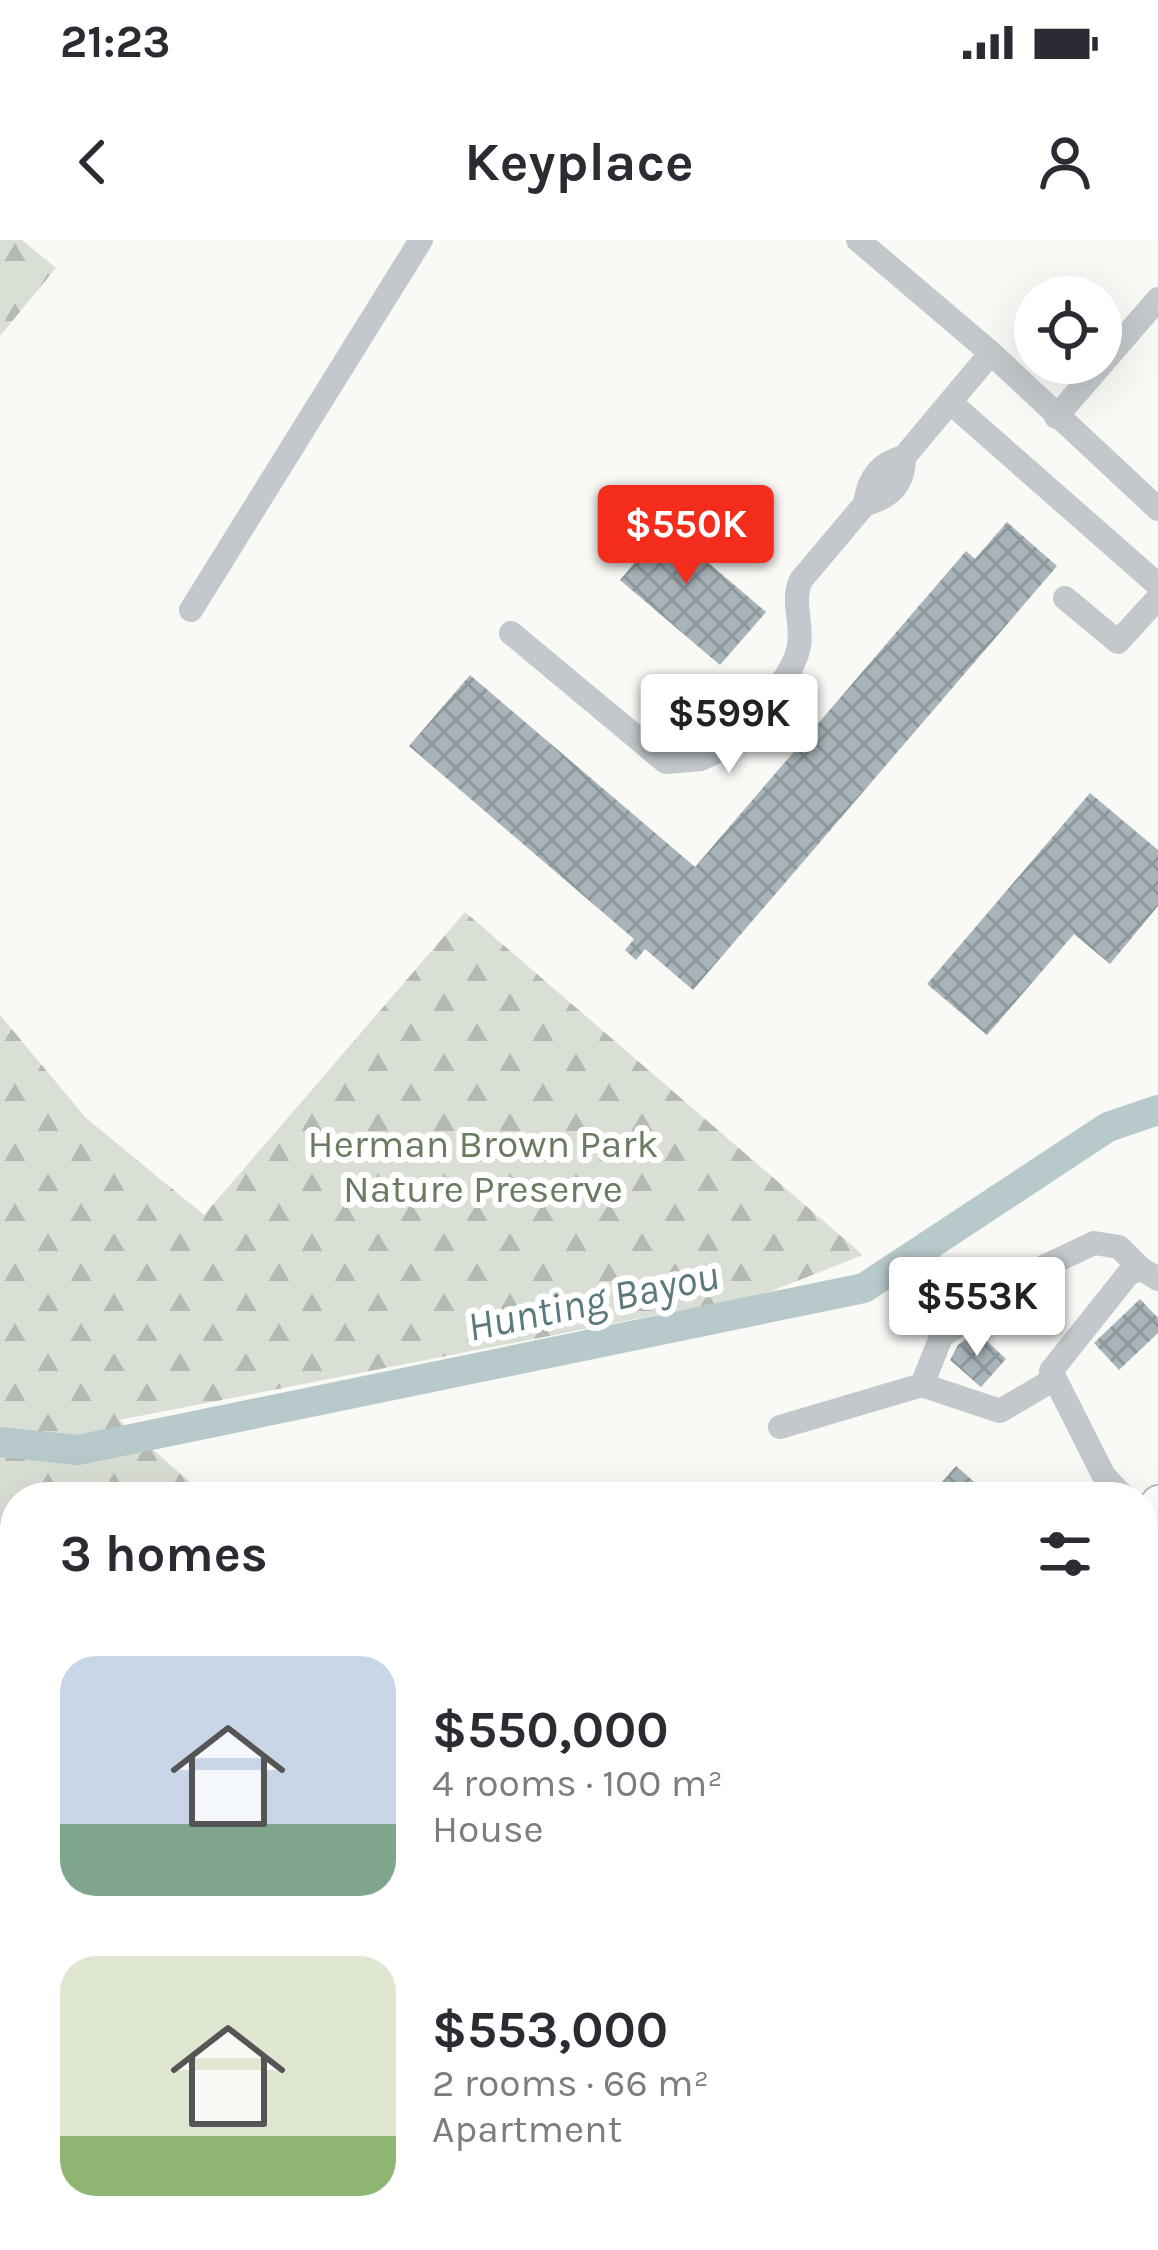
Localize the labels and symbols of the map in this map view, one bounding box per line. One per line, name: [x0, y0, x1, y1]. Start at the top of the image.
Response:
pin: $550K: [602, 485, 770, 587]
pin: $599K: [645, 674, 813, 776]
park label: Herman Brown Park Nature Preserve: [308, 1121, 658, 1212]
water label: Hunting Bayou: [463, 1250, 723, 1352]
pin: $553K: [893, 1257, 1061, 1359]

